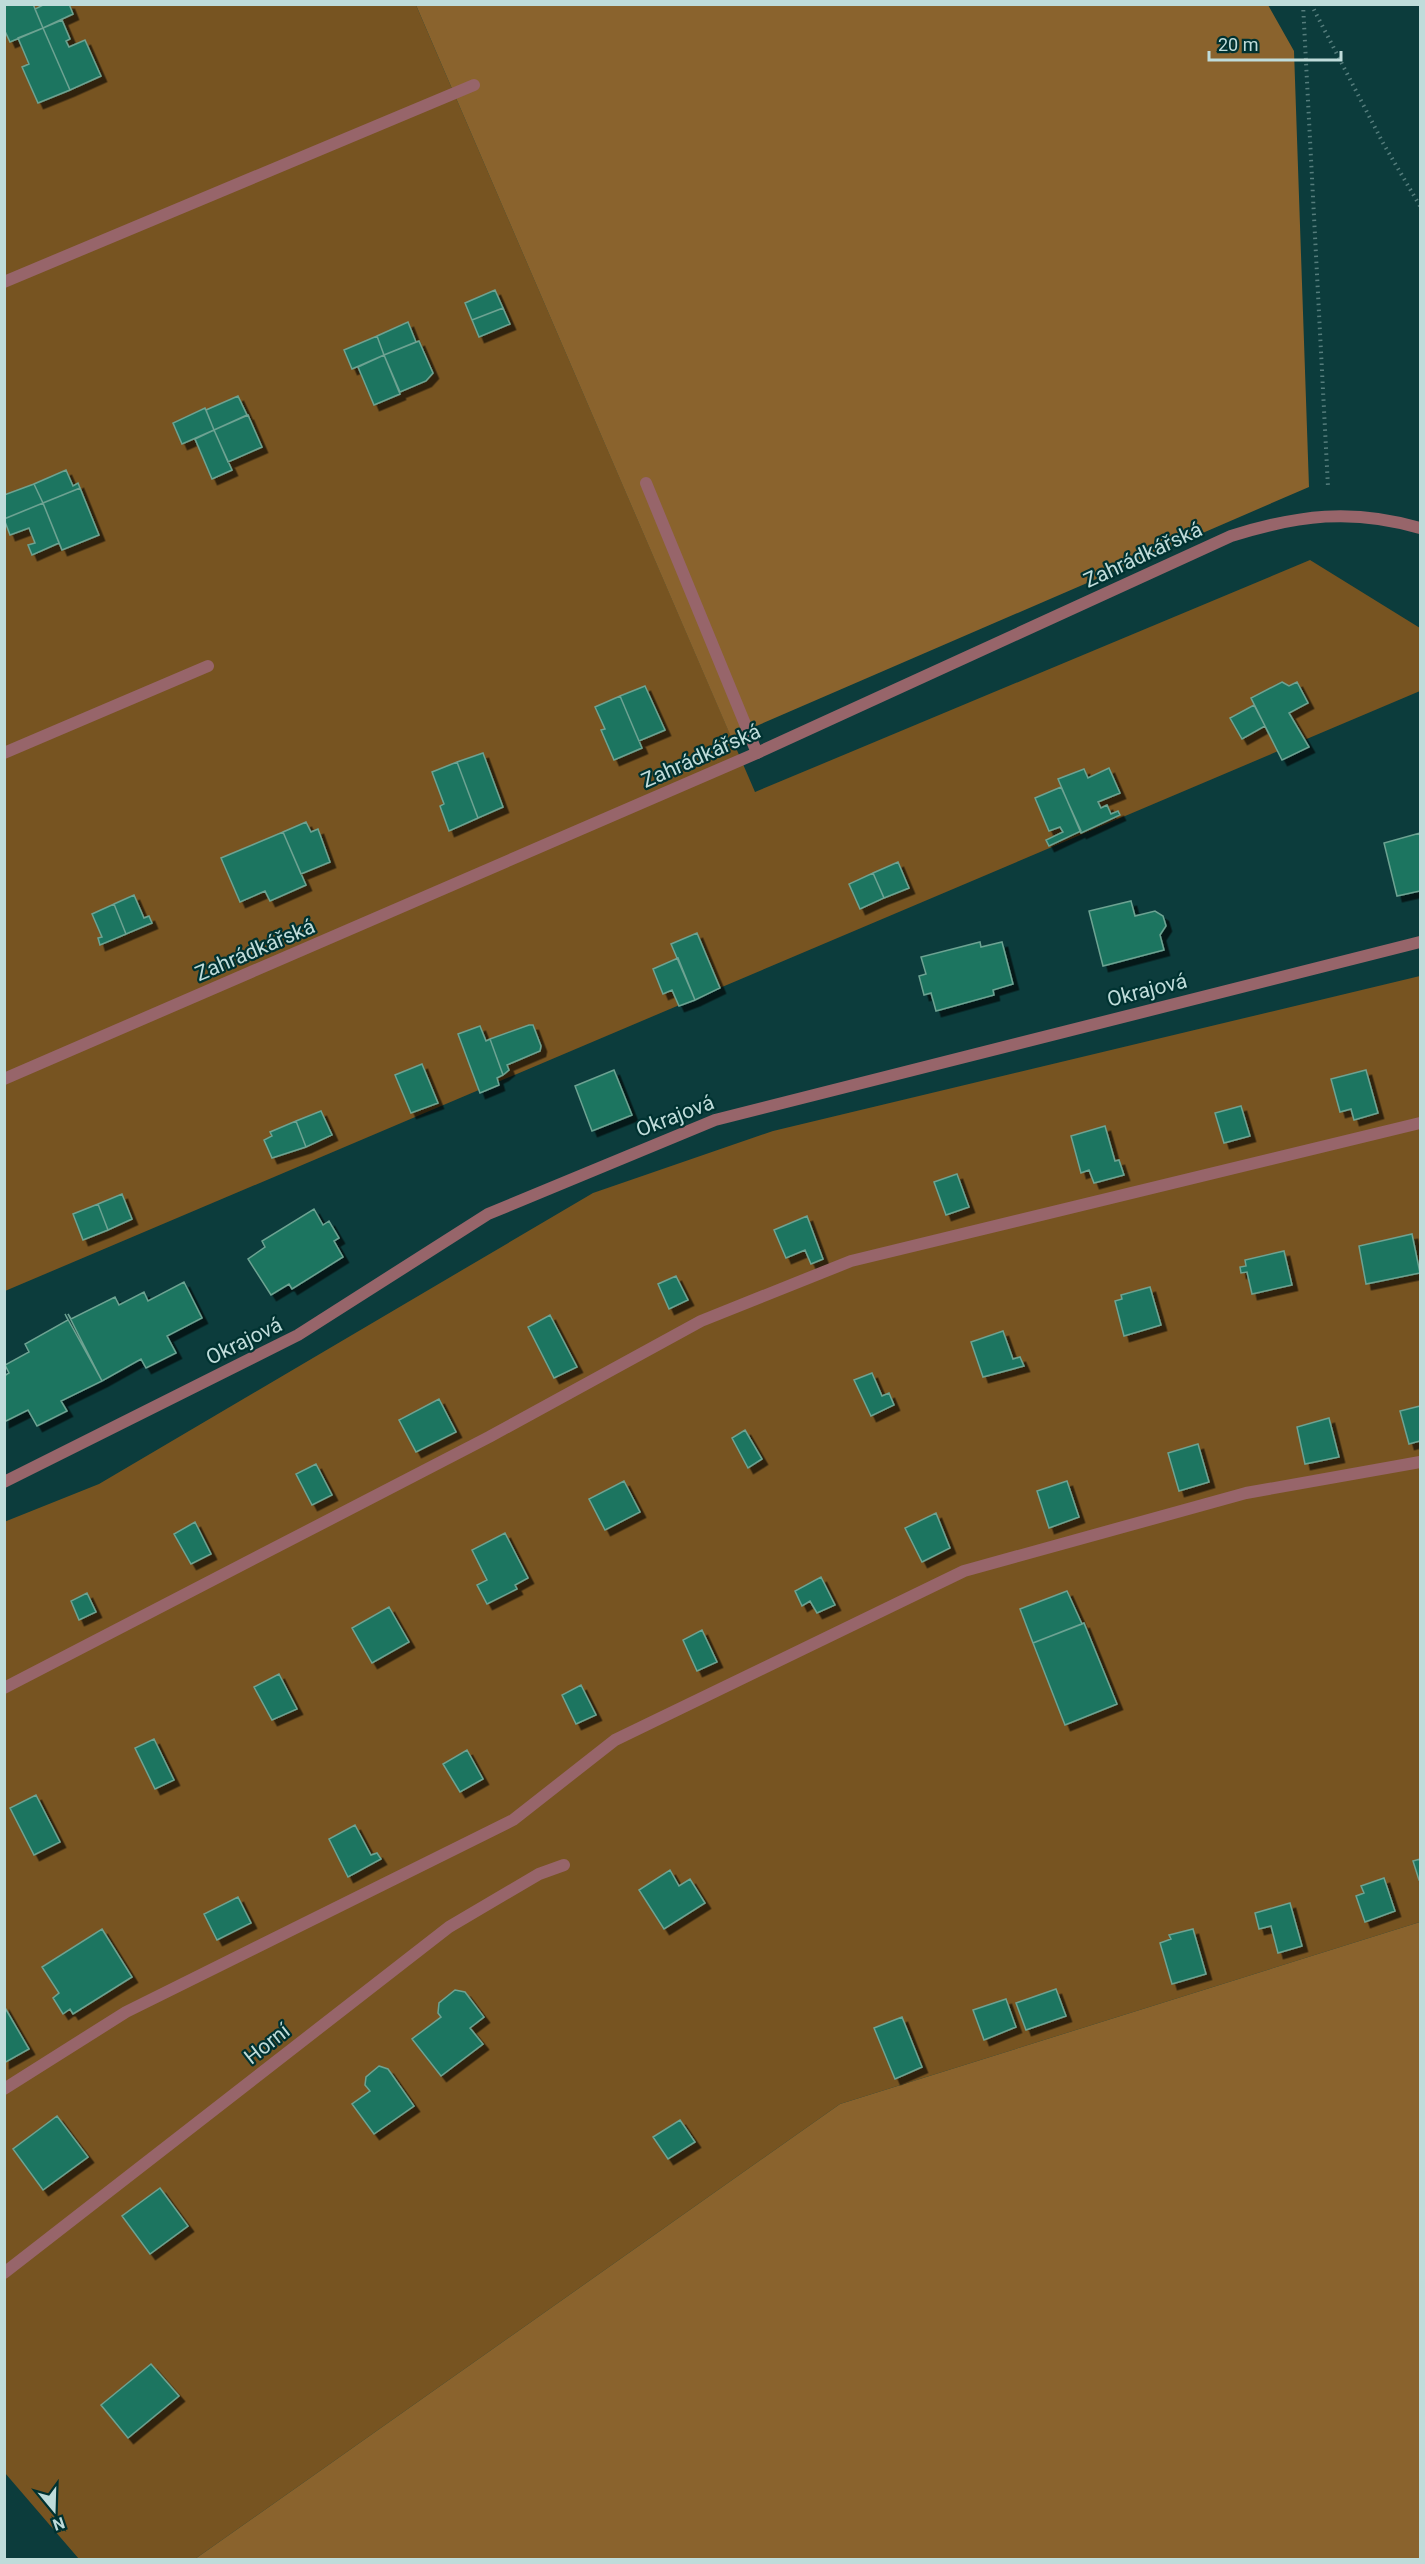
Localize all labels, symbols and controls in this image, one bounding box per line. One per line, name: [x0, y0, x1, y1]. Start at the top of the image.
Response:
scale bar: [1209, 24, 1341, 62]
text: 20 m: [1218, 34, 1258, 55]
street label: Zahrádkářská: [1080, 517, 1206, 593]
street label: Zahrádkářská: [638, 719, 764, 793]
street label: Zahrádkářská: [192, 914, 318, 986]
street label: Okrajová: [1105, 968, 1189, 1012]
street label: Okrajová: [633, 1090, 717, 1142]
street label: Okrajová: [202, 1312, 286, 1370]
street label: Horní: [240, 2018, 295, 2069]
north arrow: [24, 2480, 84, 2540]
text: N: [50, 2513, 67, 2535]

